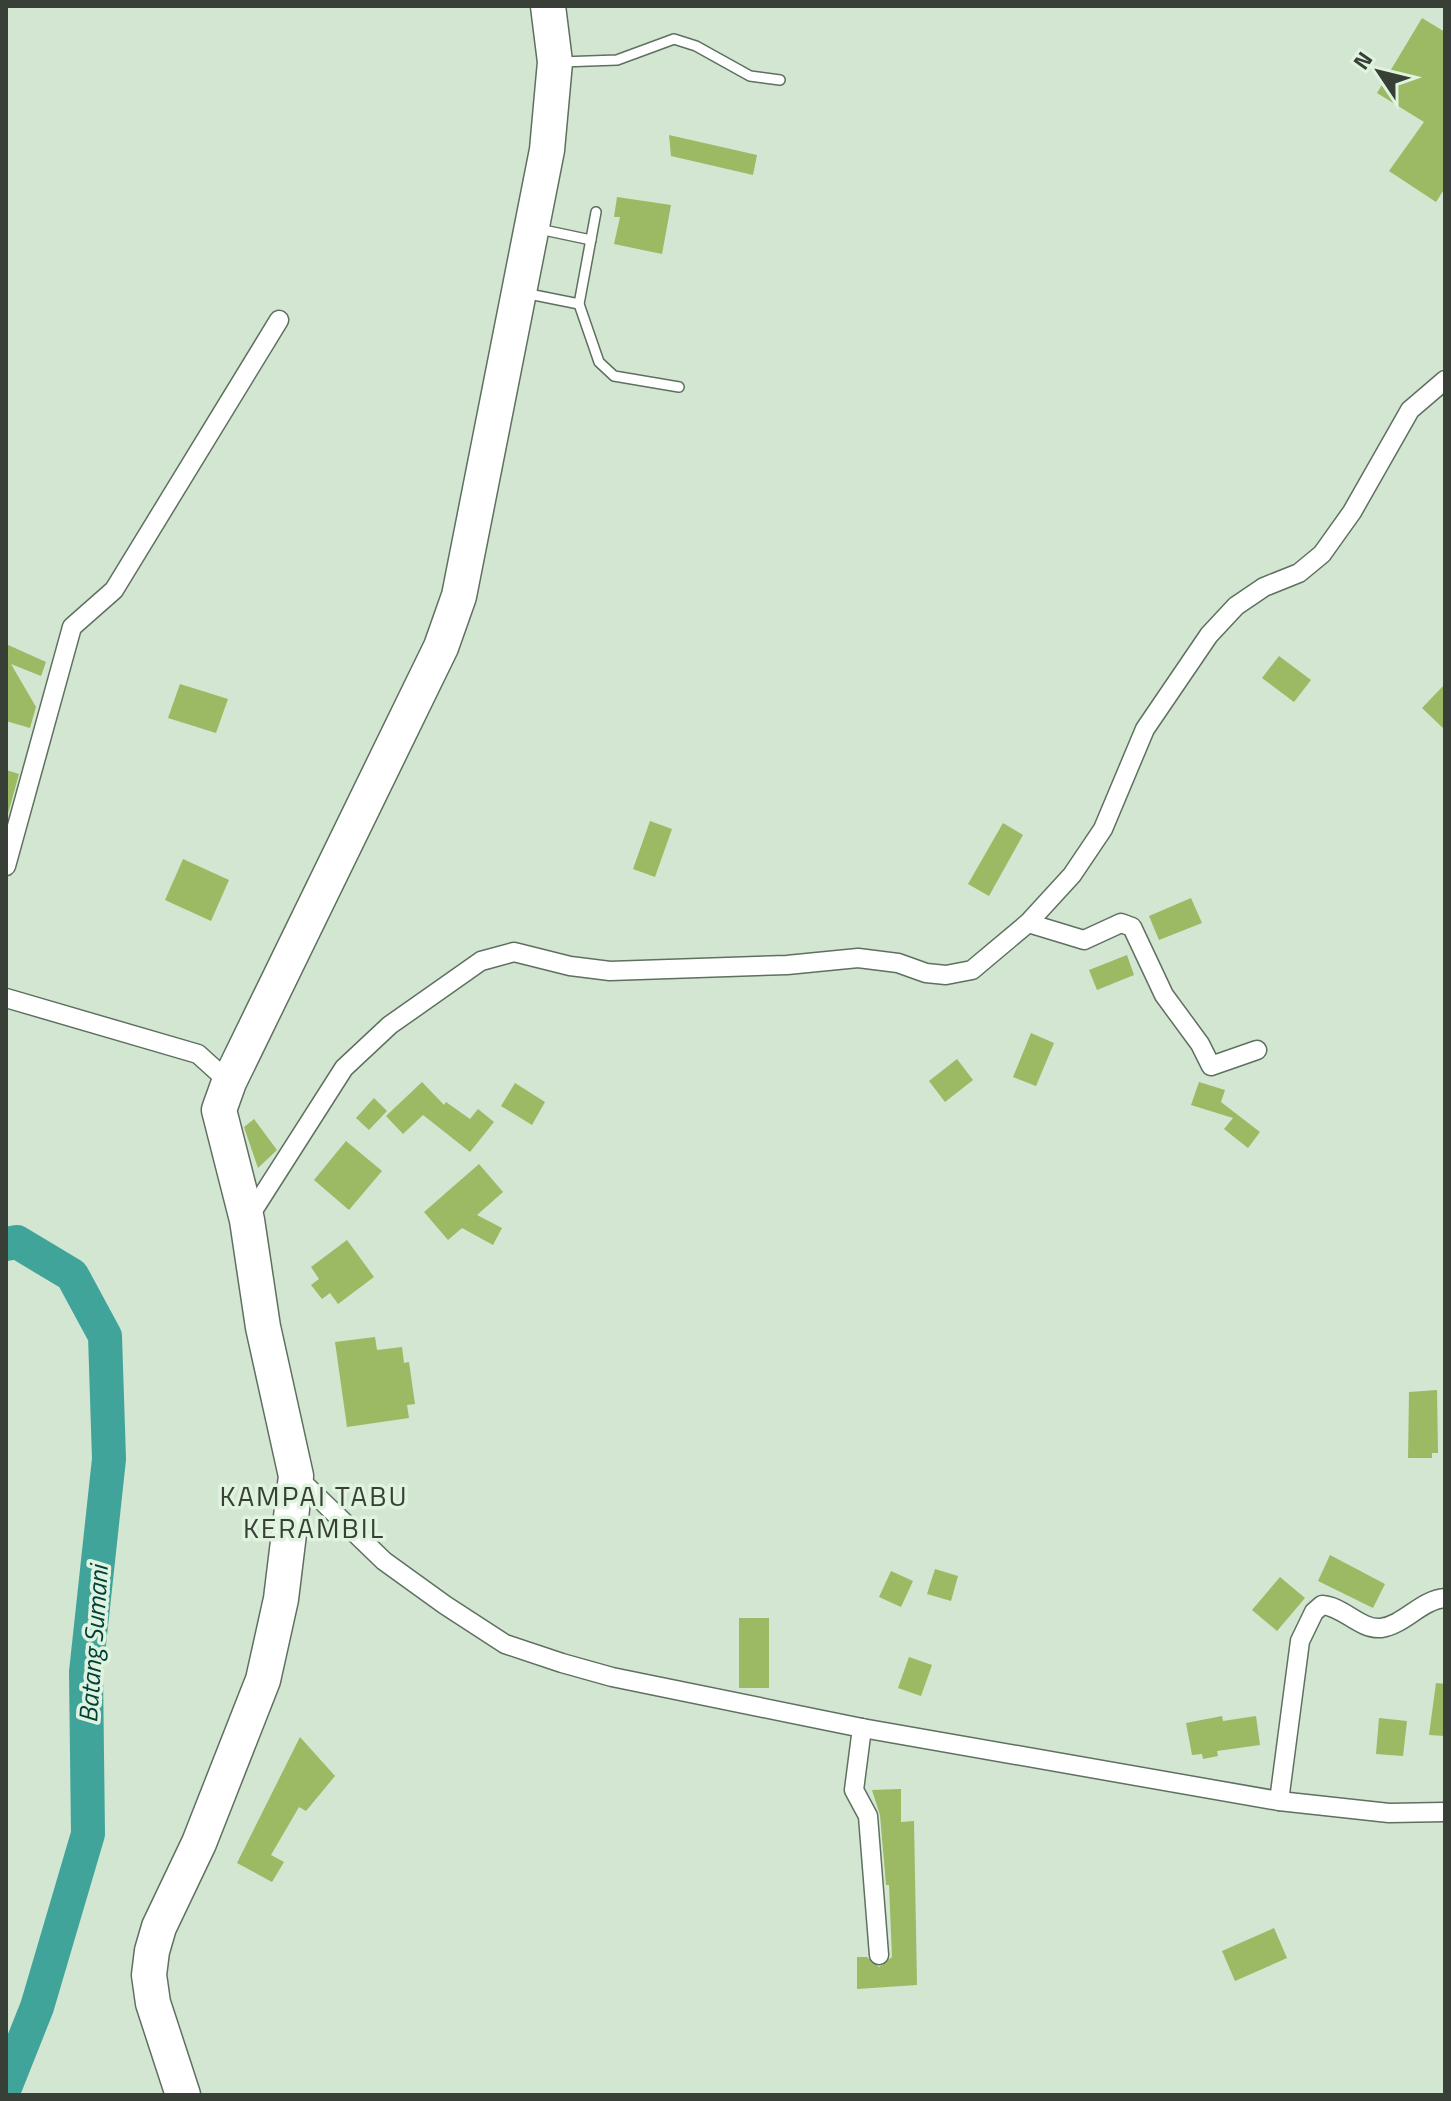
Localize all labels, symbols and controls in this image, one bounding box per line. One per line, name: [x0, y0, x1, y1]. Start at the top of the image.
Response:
north arrow: [1339, 32, 1419, 112]
text: N: [1344, 45, 1381, 77]
district label: KAMPAI TABU KERAMBIL: [220, 1474, 409, 1549]
water label: Batang Sumani: [68, 1561, 118, 1724]

